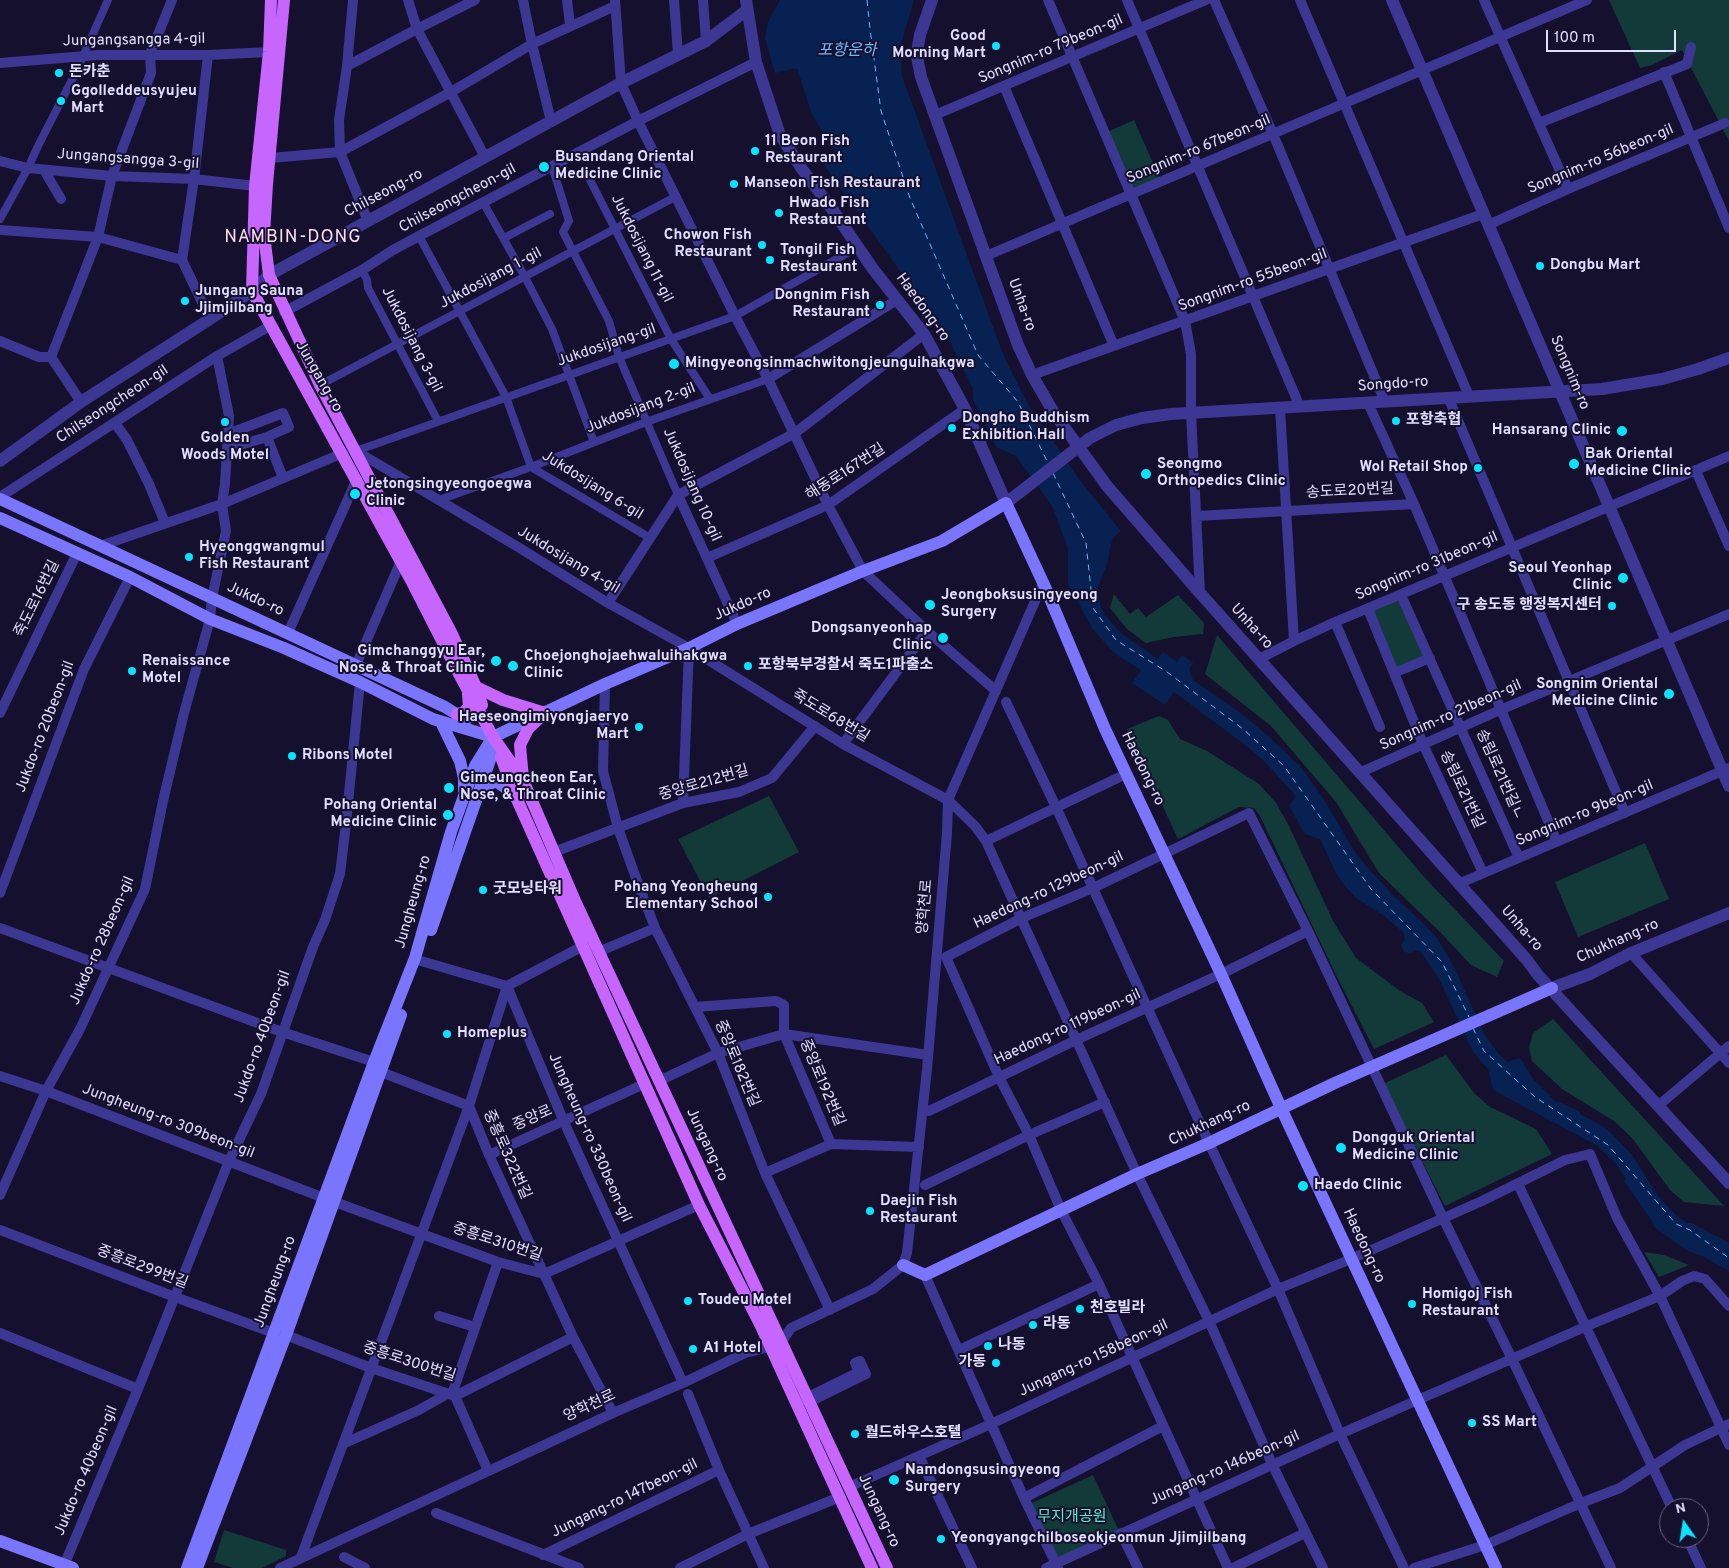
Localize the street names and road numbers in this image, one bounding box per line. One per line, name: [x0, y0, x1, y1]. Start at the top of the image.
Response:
street label: Songnim-ro 79beon-gil: [976, 11, 1126, 89]
street label: Jungangsangga 4-gil: [62, 31, 206, 51]
street label: Songnim-ro 67beon-gil: [1124, 111, 1274, 189]
street label: Songnim-ro 56beon-gil: [1525, 121, 1677, 199]
street label: Jungangsangga 3-gil: [56, 146, 200, 174]
street label: Chilseongcheon-gil: [396, 161, 520, 237]
street label: Chilseong-ro: [342, 166, 426, 222]
street label: Jukdosijang 11-gil: [606, 192, 676, 306]
street label: Jukdosijang 1-gil: [437, 244, 545, 314]
street label: Songnim-ro 55beon-gil: [1176, 246, 1330, 316]
street label: Haedong-ro: [891, 270, 953, 346]
street label: Unha-ro: [1003, 276, 1039, 334]
street label: Jukdosijang 3-gil: [377, 284, 445, 396]
street label: Jukdosijang-gil: [555, 321, 659, 371]
street label: Songnim-ro: [1545, 333, 1593, 413]
street label: Jungang-ro: [290, 338, 346, 416]
street label: Chilseongcheon-gil: [54, 362, 172, 448]
street label: Songdo-ro: [1357, 374, 1429, 396]
street label: Jukdosijang 2-gil: [584, 380, 698, 438]
street label: Jukdosijang 10-gil: [658, 426, 724, 544]
street label: 해동로167번길: [803, 441, 889, 505]
street label: Jukdosijang 6-gil: [538, 448, 646, 524]
street label: 송도로20번길: [1306, 481, 1394, 503]
street label: Jukdosijang 4-gil: [514, 523, 622, 599]
street label: Songnim-ro 31beon-gil: [1353, 529, 1501, 605]
street label: 죽도로16번길: [12, 558, 64, 640]
street label: Jukdo-ro: [224, 579, 286, 621]
street label: Jukdo-ro: [712, 584, 774, 626]
street label: Unha-ro: [1226, 601, 1276, 653]
street label: Jukdo-ro 20beon-gil: [13, 659, 79, 795]
street label: Songnim-ro 21beon-gil: [1377, 677, 1525, 755]
street label: 죽도로68번길: [788, 687, 872, 747]
street label: 송림로21번길ㄴ: [1471, 727, 1527, 823]
street label: Haedong-ro: [1116, 729, 1168, 809]
street label: 송림로21번길: [1435, 748, 1487, 832]
street label: 중앙로212번길: [657, 763, 751, 805]
street label: Songnim-ro 9beon-gil: [1514, 777, 1656, 851]
street label: Haedong-ro 129beon-gil: [971, 848, 1127, 934]
street label: Jungheung-ro: [392, 853, 436, 951]
street label: Jukdo-ro 28beon-gil: [67, 874, 139, 1008]
street label: 양학천로: [915, 879, 937, 935]
street label: Unha-ro: [1496, 902, 1546, 956]
street label: Chukhang-ro: [1574, 916, 1662, 968]
street label: Jukdo-ro 40beon-gil: [231, 968, 295, 1106]
street label: Haedong-ro 119beon-gil: [992, 986, 1144, 1070]
street label: 중앙로182번길: [710, 1018, 762, 1110]
street label: 중앙로192번길: [795, 1037, 847, 1129]
street label: Jungheung-ro 330beon-gil: [544, 1051, 634, 1225]
street label: Jungheung-ro 309beon-gil: [79, 1081, 257, 1163]
street label: Chukhang-ro: [1166, 1097, 1254, 1151]
street label: 중앙로: [510, 1102, 556, 1136]
street label: Jungang-ro: [681, 1105, 731, 1185]
street label: 중흥로322번길: [478, 1107, 534, 1203]
street label: Haedong-ro: [1338, 1206, 1388, 1286]
street label: 중흥로310번길: [450, 1220, 544, 1266]
street label: Jungheung-ro: [251, 1234, 301, 1330]
street label: 중흥로299번길: [94, 1242, 190, 1294]
street label: Jungang-ro 158beon-gil: [1017, 1316, 1171, 1402]
street label: 중흥로300번길: [360, 1339, 458, 1387]
street label: 양학천로: [561, 1387, 619, 1427]
street label: Jukdo-ro 40beon-gil: [52, 1403, 122, 1539]
street label: Jungang-ro 146beon-gil: [1147, 1428, 1303, 1510]
street label: Jungang-ro 147beon-gil: [549, 1456, 701, 1542]
street label: Jungang-ro: [853, 1471, 903, 1551]

